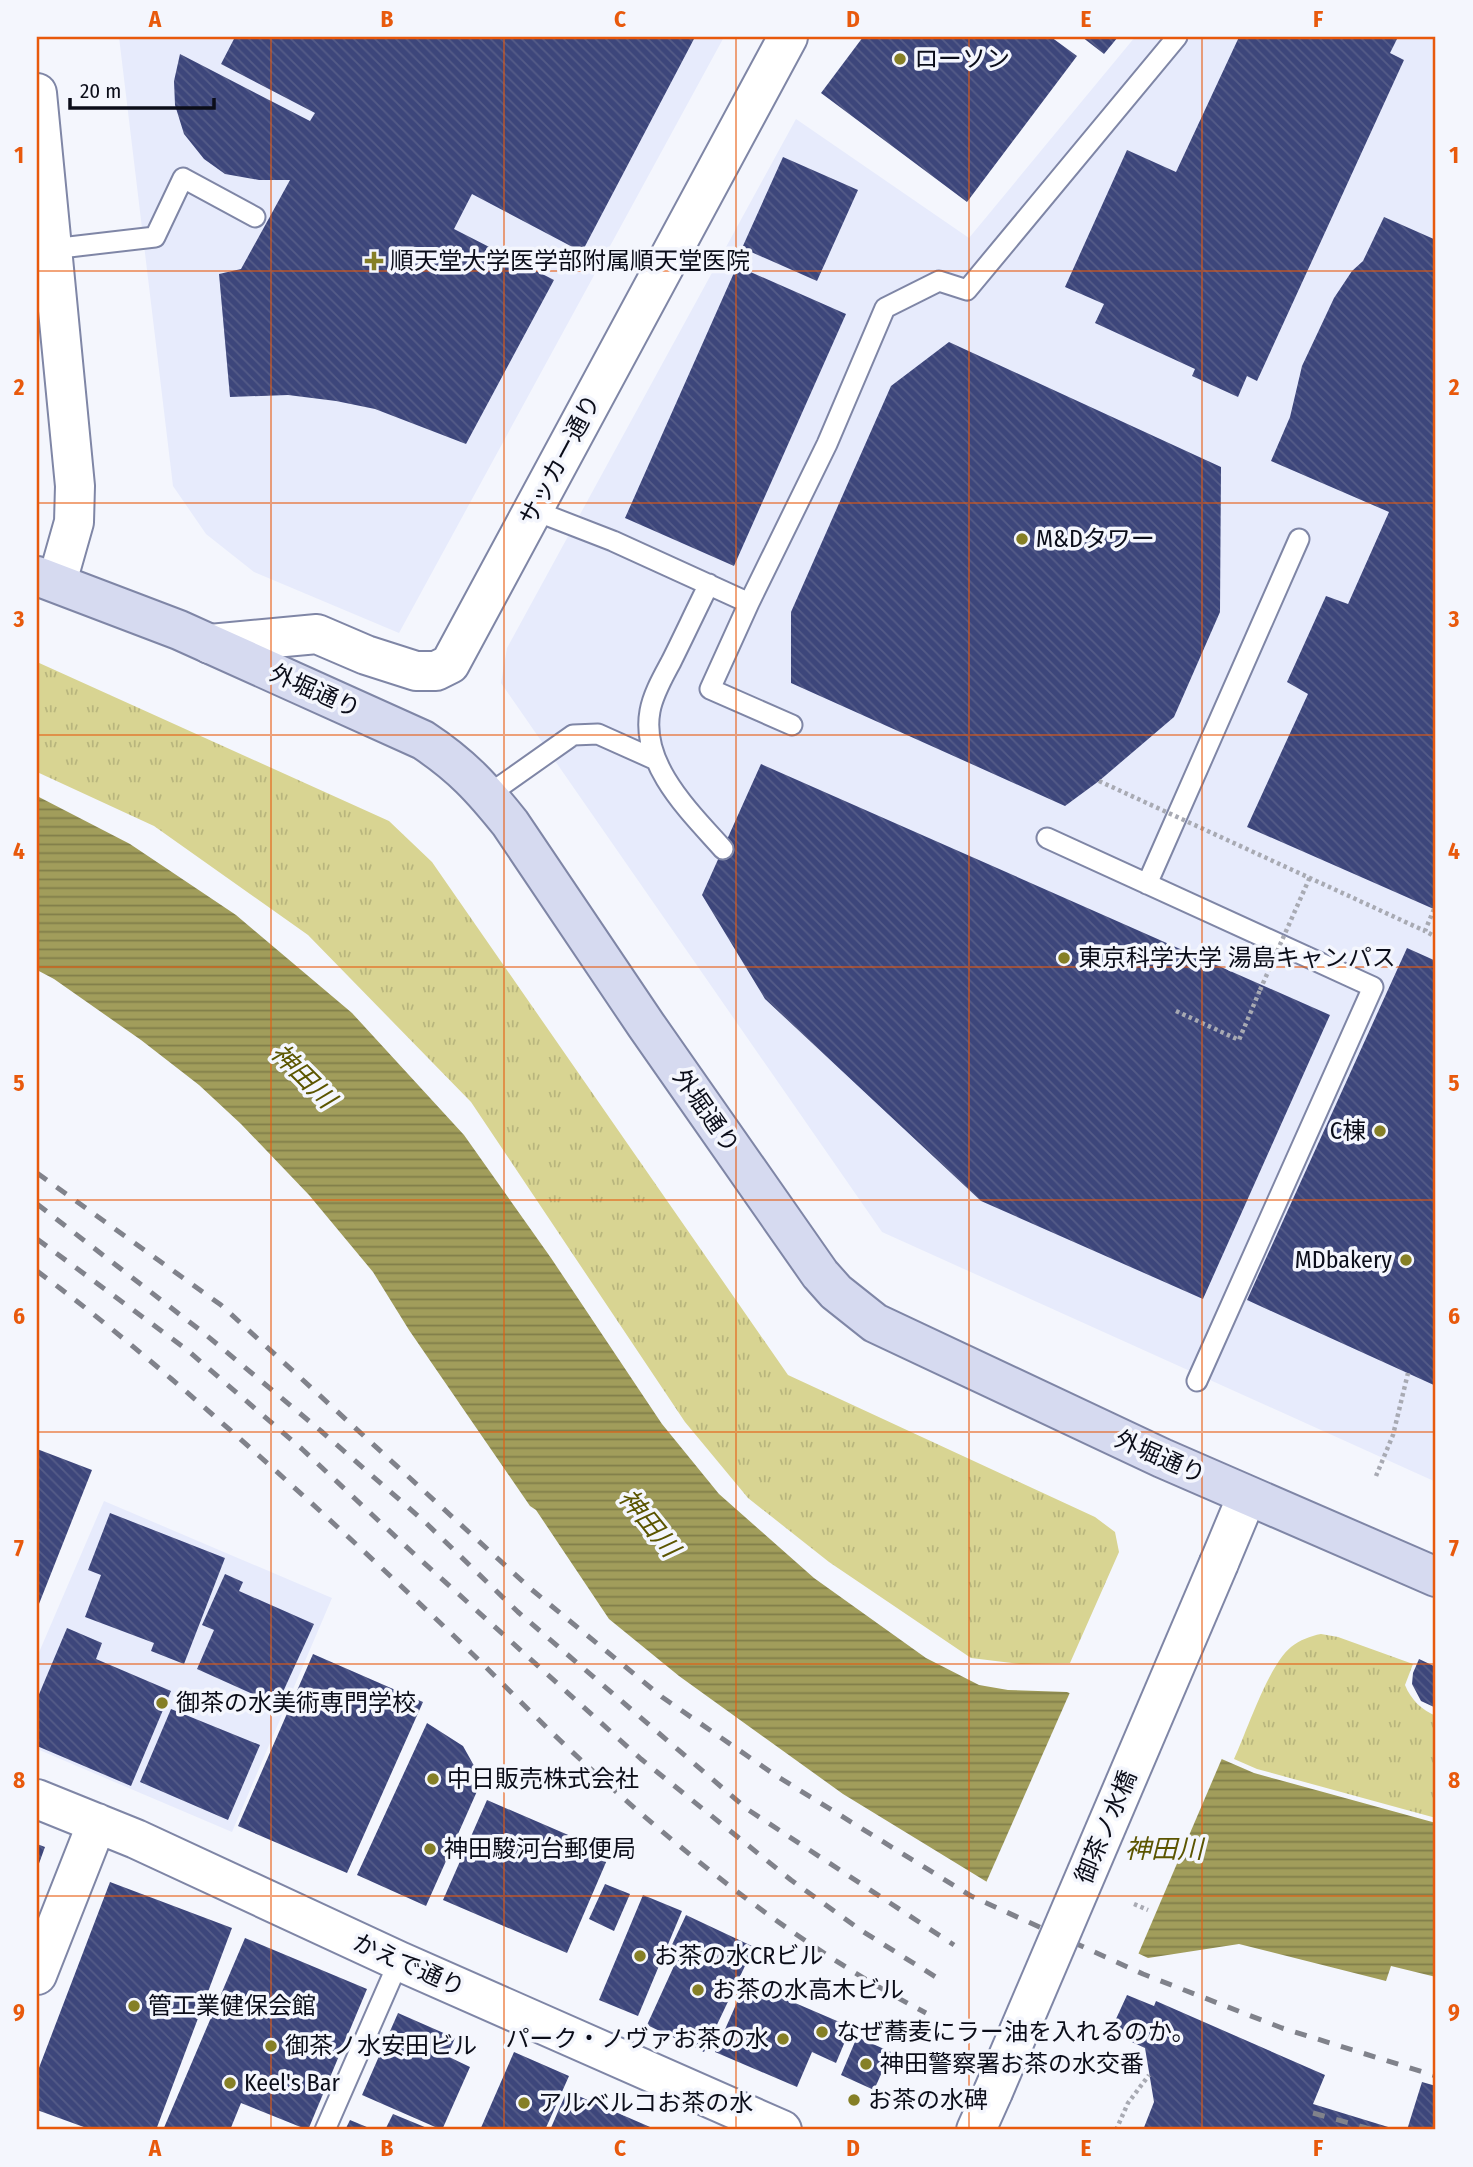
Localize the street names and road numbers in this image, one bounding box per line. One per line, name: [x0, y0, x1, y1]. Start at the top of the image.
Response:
street label: サッカー通り: [514, 390, 606, 530]
street label: 外堀通り: [265, 659, 365, 723]
street label: 外堀通り: [667, 1064, 745, 1158]
street label: 外堀通り: [1110, 1425, 1210, 1489]
street label: 御茶ノ水橋: [1070, 1766, 1142, 1888]
street label: かえで通り: [349, 1928, 469, 2002]

